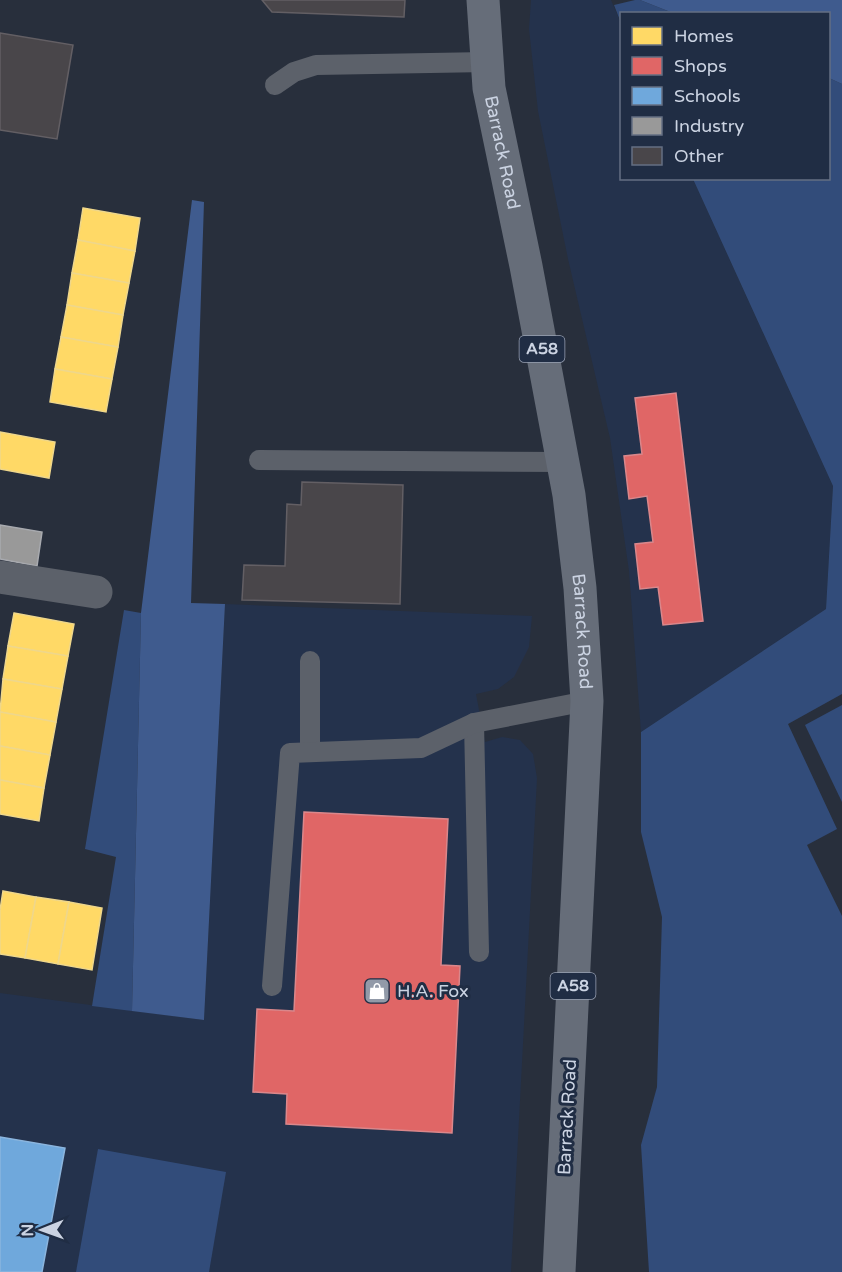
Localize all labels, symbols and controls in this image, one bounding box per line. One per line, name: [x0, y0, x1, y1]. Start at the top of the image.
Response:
legend: [620, 12, 830, 180]
text: Homes: [674, 25, 734, 47]
text: Shops: [674, 55, 727, 77]
text: Schools: [674, 85, 741, 107]
street label: Barrack Road: [480, 93, 525, 211]
text: Industry: [674, 115, 745, 137]
text: Other: [674, 145, 724, 167]
road number: A58: [520, 336, 564, 362]
street label: Barrack Road: [567, 572, 597, 690]
road number: A58: [550, 973, 596, 999]
shop icon: H.A. Fox: [362, 976, 392, 1006]
place label: H.A. Fox: [397, 980, 469, 1002]
street label: Barrack Road: [553, 1059, 581, 1175]
north arrow: [12, 1200, 72, 1260]
text: N: [18, 1224, 38, 1237]

